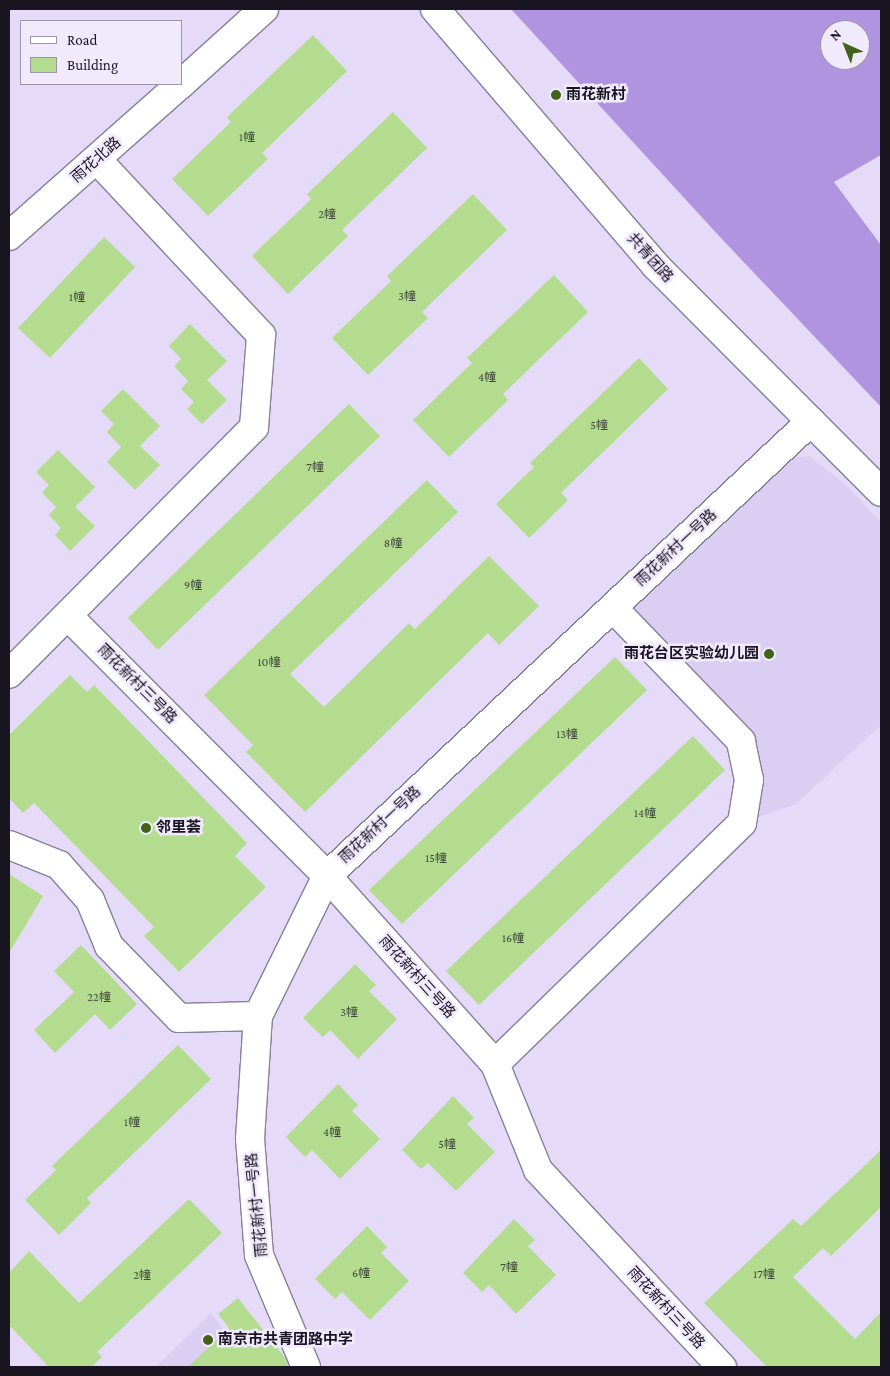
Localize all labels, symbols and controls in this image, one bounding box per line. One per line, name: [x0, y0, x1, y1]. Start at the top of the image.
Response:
legend: [20, 20, 182, 85]
north arrow: [820, 20, 870, 70]
text: N: [826, 26, 844, 44]
text: Road: [67, 32, 97, 48]
text: Building: [67, 57, 118, 73]
place label: 雨花新村: [566, 86, 626, 104]
marker: 雨花新村: [550, 89, 562, 101]
house number: 1幢: [239, 131, 255, 145]
street label: 雨花北路: [67, 134, 125, 186]
house number: 2幢: [318, 208, 336, 222]
street label: 共青团路: [623, 230, 677, 286]
house number: 3幢: [398, 290, 416, 304]
house number: 1幢: [69, 291, 85, 305]
house number: 4幢: [478, 371, 496, 385]
house number: 5幢: [590, 419, 608, 433]
house number: 7幢: [306, 461, 324, 475]
street label: 雨花新村一号路: [631, 506, 721, 590]
house number: 8幢: [384, 537, 402, 551]
house number: 9幢: [184, 579, 202, 593]
street label: 雨花新村三号路: [94, 641, 180, 727]
place label: 雨花台区实验幼儿园: [624, 645, 759, 663]
marker: 雨花台区实验幼儿园: [763, 648, 775, 660]
house number: 10幢: [258, 656, 280, 670]
house number: 13幢: [556, 728, 578, 742]
street label: 雨花新村一号路: [335, 783, 425, 867]
house number: 14幢: [634, 807, 656, 821]
place label: 邻里荟: [156, 819, 201, 837]
marker: 邻里荟: [140, 822, 152, 834]
house number: 15幢: [425, 852, 447, 866]
street label: 雨花新村三号路: [375, 932, 459, 1022]
house number: 16幢: [502, 932, 524, 946]
house number: 22幢: [87, 991, 111, 1005]
house number: 3幢: [340, 1006, 358, 1020]
house number: 1幢: [124, 1116, 140, 1130]
house number: 4幢: [323, 1126, 341, 1140]
house number: 5幢: [438, 1138, 456, 1152]
street label: 雨花新村一号路: [243, 1152, 271, 1258]
house number: 7幢: [500, 1261, 518, 1275]
street label: 雨花新村三号路: [624, 1263, 708, 1353]
house number: 6幢: [352, 1267, 370, 1281]
house number: 17幢: [753, 1268, 775, 1282]
house number: 2幢: [133, 1269, 151, 1283]
place label: 南京市共青团路中学: [218, 1331, 353, 1349]
marker: 南京市共青团路中学: [202, 1334, 214, 1346]

